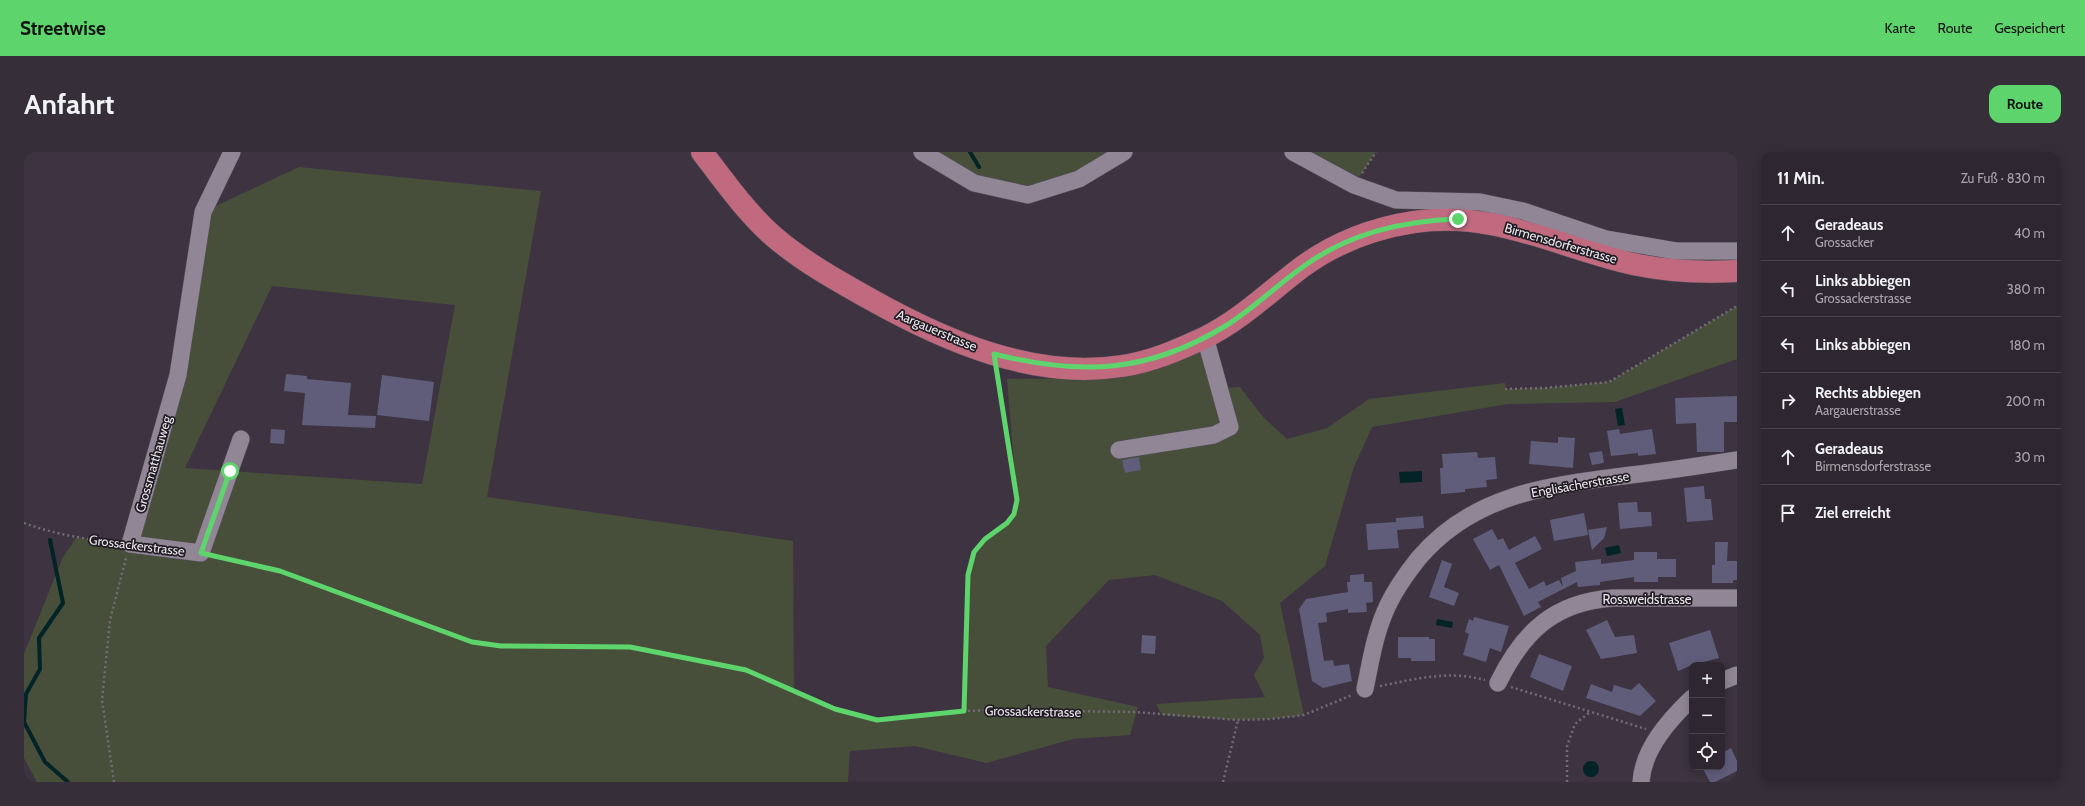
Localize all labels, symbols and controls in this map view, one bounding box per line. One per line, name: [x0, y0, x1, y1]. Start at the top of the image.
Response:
text: Streetwise: [20, 17, 106, 40]
text: Karte: [1885, 19, 1915, 37]
text: Route: [1937, 19, 1973, 37]
text: Gespeichert: [1995, 19, 2065, 37]
button: Route: [1989, 85, 2061, 123]
text: Anfahrt: [24, 87, 114, 121]
text: 11 Min.: [1777, 168, 1825, 188]
text: Zu Fuß · 830 m: [1961, 170, 2045, 186]
route end: [1449, 210, 1467, 228]
text: Geradeaus: [1815, 216, 1883, 234]
street label: Birmensdorferstrasse: [1503, 219, 1619, 267]
icon: ahead: [1777, 222, 1799, 244]
text: 40 m: [2014, 225, 2045, 241]
text: Grossacker: [1815, 234, 1874, 250]
text: Links abbiegen: [1815, 272, 1911, 290]
icon: left: [1777, 278, 1799, 300]
text: 380 m: [2007, 281, 2045, 297]
text: Grossackerstrasse: [1815, 290, 1911, 306]
street label: Aargauerstrasse: [894, 306, 980, 354]
icon: left: [1777, 334, 1799, 356]
text: Links abbiegen: [1815, 336, 1911, 354]
text: 180 m: [2009, 337, 2045, 353]
text: Rechts abbiegen: [1815, 384, 1921, 402]
icon: right: [1777, 390, 1799, 412]
text: 200 m: [2006, 393, 2045, 409]
text: Aargauerstrasse: [1815, 402, 1901, 418]
street label: Grossmatthauweg: [132, 414, 175, 514]
text: Geradeaus: [1815, 440, 1883, 458]
icon: ahead: [1777, 446, 1799, 468]
text: 30 m: [2015, 449, 2045, 465]
text: Birmensdorferstrasse: [1815, 458, 1931, 474]
route start: [221, 462, 239, 480]
street label: Englisächerstrasse: [1530, 467, 1631, 501]
icon: arrive: [1777, 502, 1799, 524]
text: Ziel erreicht: [1815, 504, 1891, 522]
street label: Grossackerstrasse: [88, 531, 186, 559]
street label: Rossweidstrasse: [1603, 591, 1692, 607]
map controls: [1689, 662, 1725, 770]
button: +: [1689, 662, 1725, 698]
button: −: [1689, 698, 1725, 734]
street label: Grossackerstrasse: [985, 702, 1082, 720]
button: locate: [1689, 734, 1725, 770]

